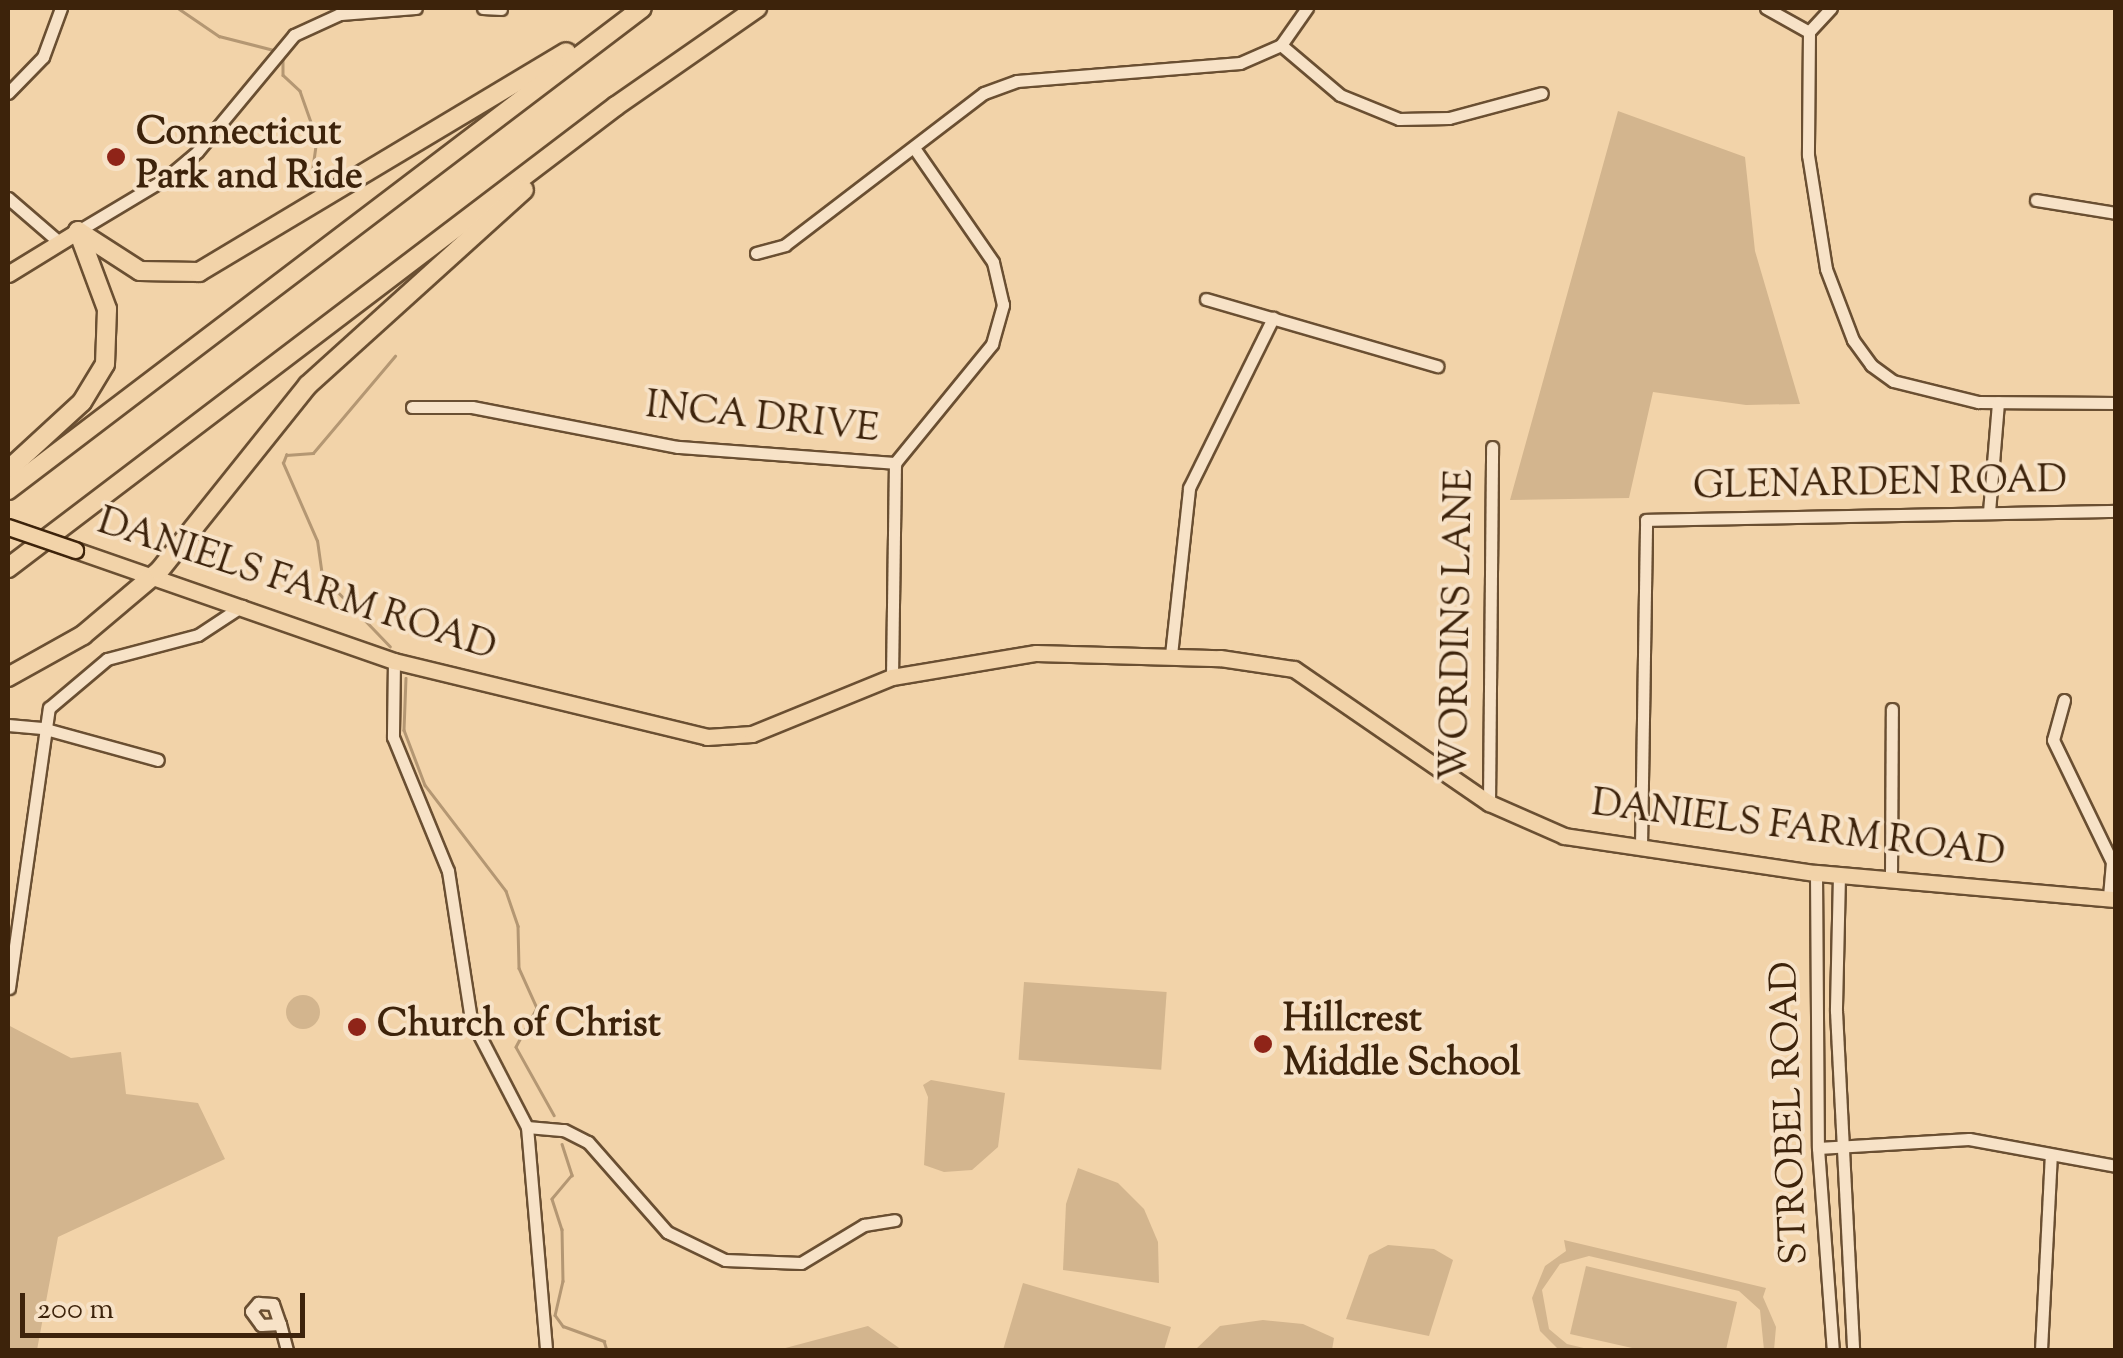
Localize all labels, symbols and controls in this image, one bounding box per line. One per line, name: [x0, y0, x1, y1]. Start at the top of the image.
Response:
place label: Connecticut Park and Ride: [136, 112, 363, 202]
marker: Connecticut Park and Ride: [105, 146, 127, 168]
street label: INCA DRIVE: [643, 385, 881, 455]
street label: GLENARDEN ROAD: [1693, 460, 2067, 512]
street label: WORDINS LANE: [1434, 469, 1486, 781]
street label: DANIELS FARM ROAD: [91, 501, 501, 673]
street label: DANIELS FARM ROAD: [1589, 783, 2007, 879]
street label: STROBEL ROAD: [1764, 961, 1820, 1265]
place label: Hillcrest Middle School: [1283, 999, 1521, 1088]
place label: Church of Christ: [377, 1004, 661, 1050]
marker: Church of Christ: [346, 1016, 368, 1038]
marker: Hillcrest Middle School: [1252, 1033, 1274, 1055]
scale bar: [25, 1273, 310, 1335]
text: 200 m: [37, 1289, 114, 1332]

